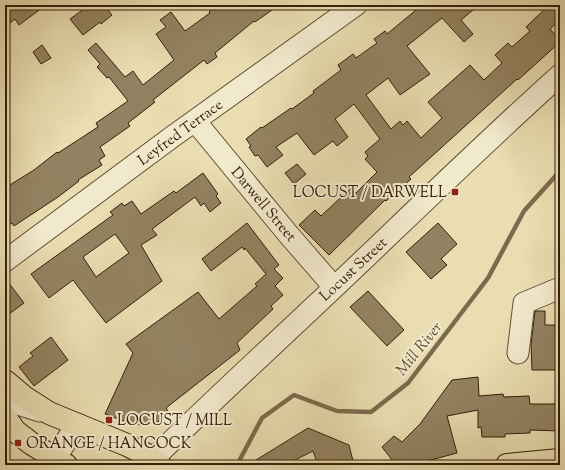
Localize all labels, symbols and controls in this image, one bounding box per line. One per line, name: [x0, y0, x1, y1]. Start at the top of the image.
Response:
street label: Leyfred Terrace: [134, 95, 228, 171]
street label: Darwell Street: [225, 163, 301, 247]
place label: LOCUST / DARWELL: [293, 183, 447, 204]
marker: LOCUST / DARWELL: [450, 187, 460, 197]
street label: Locust Street: [316, 233, 392, 307]
water label: Mill River: [391, 317, 449, 381]
place label: LOCUST / MILL: [117, 411, 232, 432]
marker: LOCUST / MILL: [104, 415, 114, 425]
place label: ORANGE / HANCOCK: [26, 434, 192, 455]
marker: ORANGE / HANCOCK: [13, 438, 23, 448]

